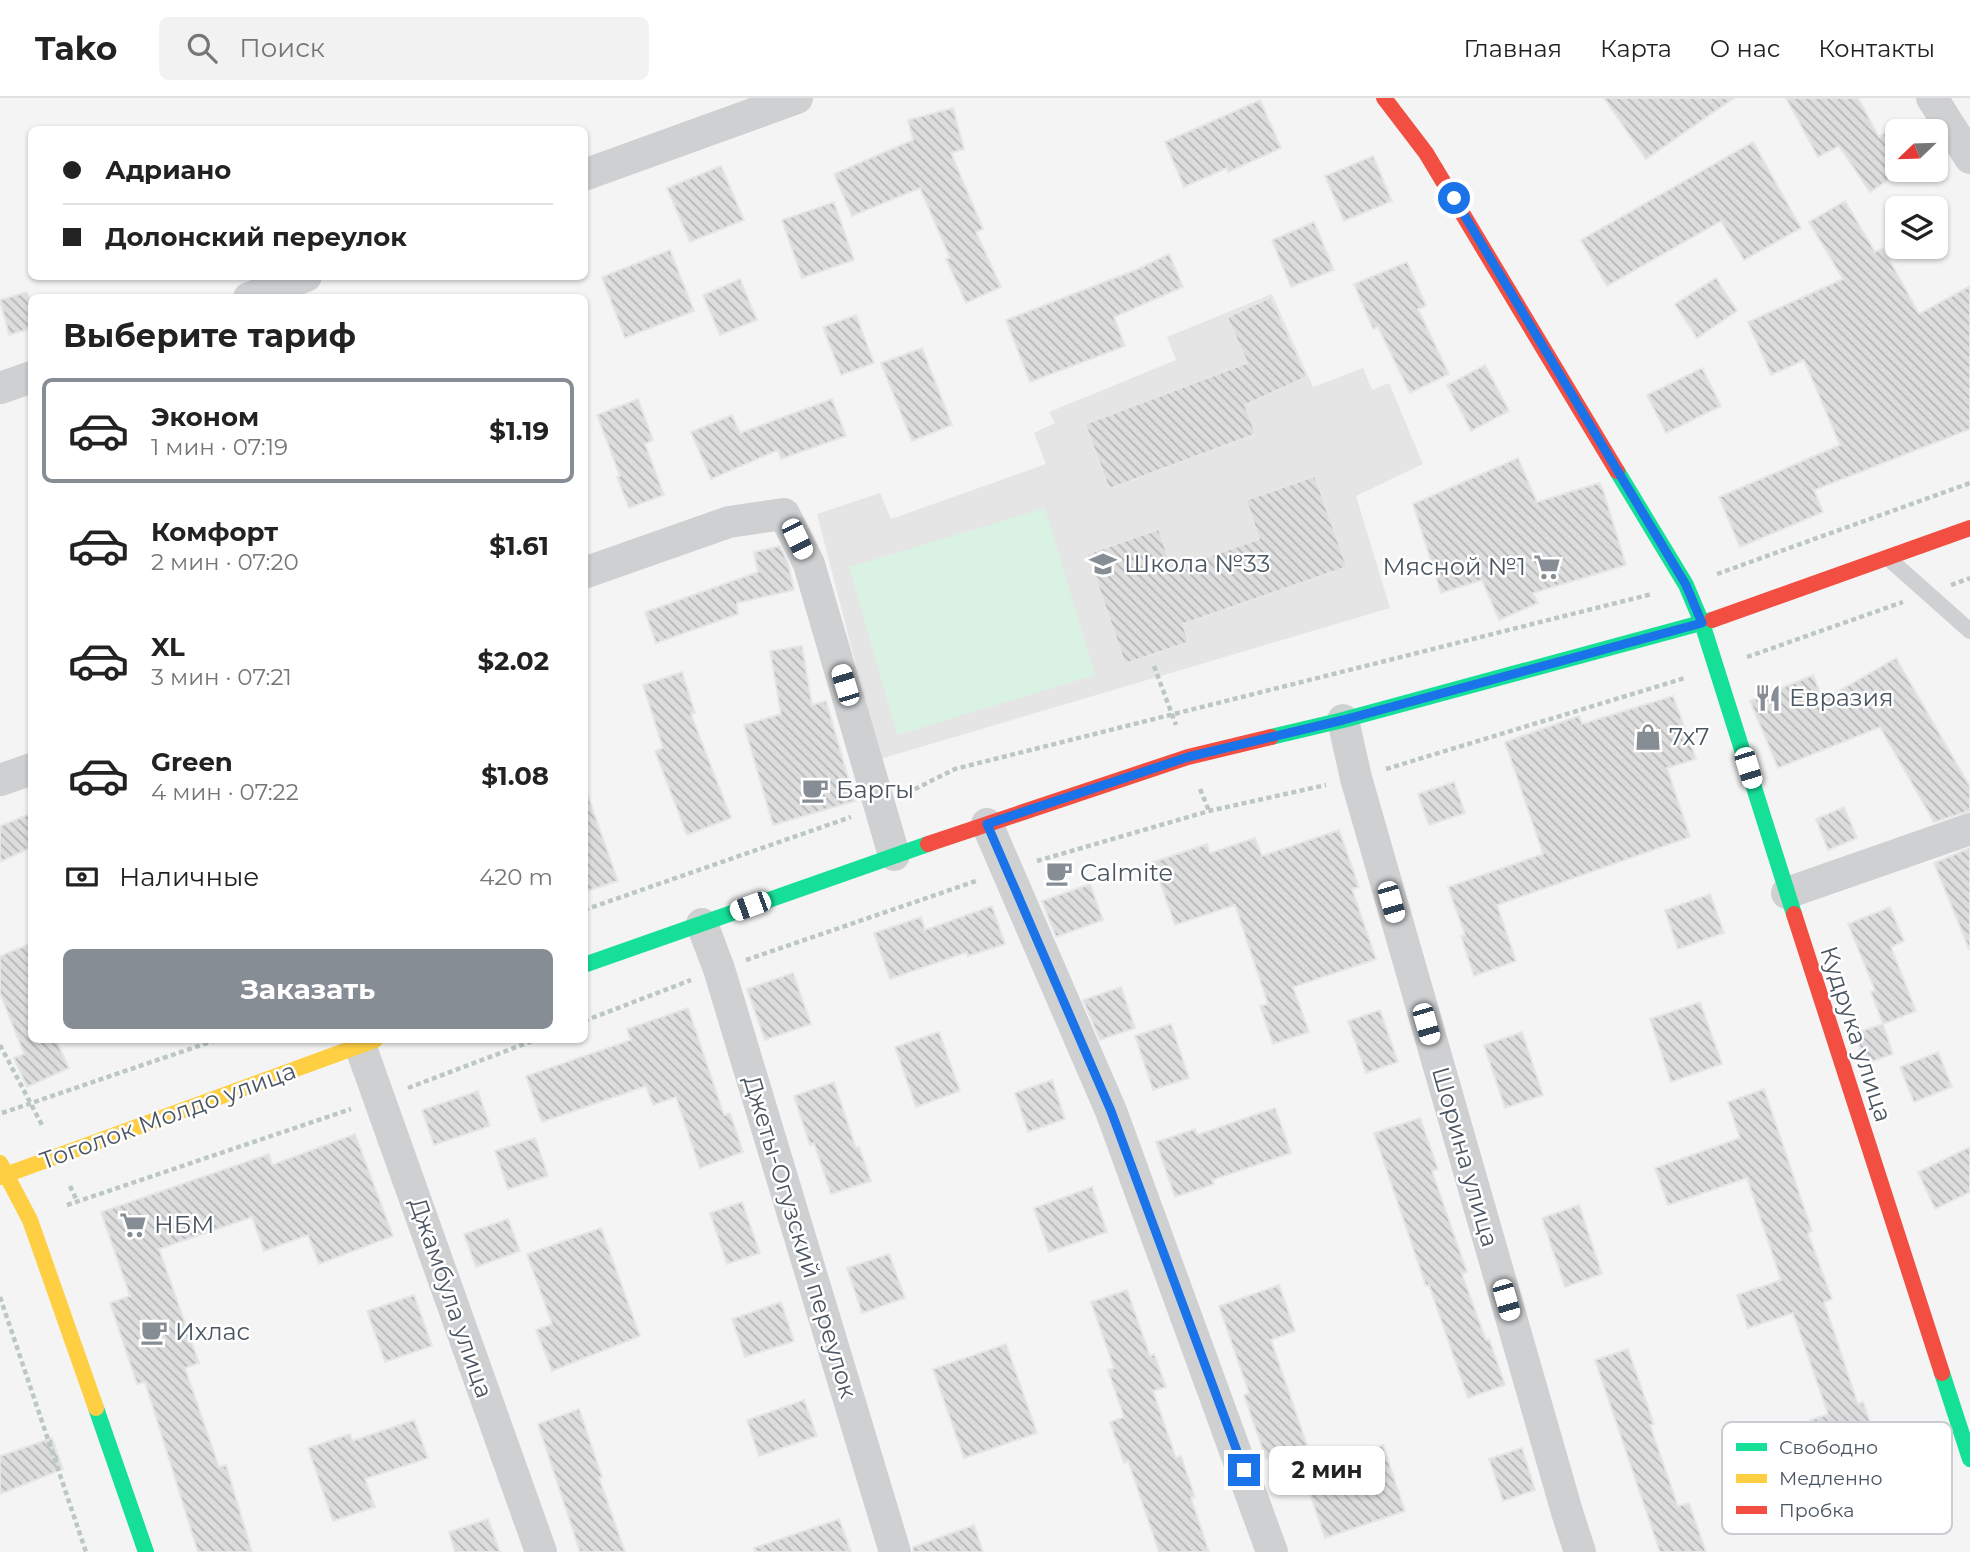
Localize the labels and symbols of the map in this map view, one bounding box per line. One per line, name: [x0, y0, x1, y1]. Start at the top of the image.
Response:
north arrow: [1885, 119, 1948, 182]
route start: [1438, 182, 1470, 214]
car: [779, 516, 816, 562]
school or university icon: Школа №33: [1088, 549, 1118, 579]
place label: Школа №33: [1124, 549, 1270, 578]
place label: Мясной №1: [1382, 552, 1526, 581]
supermarket icon: Мясной №1: [1532, 552, 1562, 582]
car: [829, 662, 862, 708]
restaurant icon: Евразия: [1753, 683, 1783, 713]
place label: Евразия: [1789, 683, 1894, 712]
shop icon: 7x7: [1633, 722, 1663, 752]
place label: 7x7: [1669, 722, 1709, 751]
car: [1732, 745, 1765, 791]
cafe icon: Баргы: [800, 775, 830, 805]
place label: Баргы: [836, 775, 914, 804]
cafe icon: Calmite: [1044, 858, 1074, 888]
place label: Calmite: [1080, 858, 1173, 887]
car: [1376, 879, 1407, 925]
car: [727, 889, 774, 923]
street label: Кудрука улица: [1814, 942, 1899, 1125]
car: [1411, 1001, 1442, 1047]
street label: Тоголок Молдо улица: [36, 1056, 300, 1175]
street label: Шорина улица: [1426, 1064, 1505, 1250]
street label: Джеты-Огузский переулок: [738, 1072, 863, 1402]
street label: Джамбула улица: [404, 1194, 499, 1402]
supermarket icon: НБМ: [118, 1210, 148, 1240]
place label: НБМ: [154, 1210, 214, 1239]
car: [1491, 1277, 1522, 1323]
cafe icon: Ихлас: [139, 1317, 169, 1347]
place label: Ихлас: [175, 1317, 250, 1346]
legend: [1722, 1422, 1952, 1534]
text: Свободно: [1779, 1436, 1878, 1459]
callout: 2 мин: [1268, 1446, 1384, 1494]
route end: [1228, 1454, 1260, 1486]
text: Медленно: [1779, 1467, 1883, 1490]
text: Пробка: [1779, 1499, 1854, 1522]

